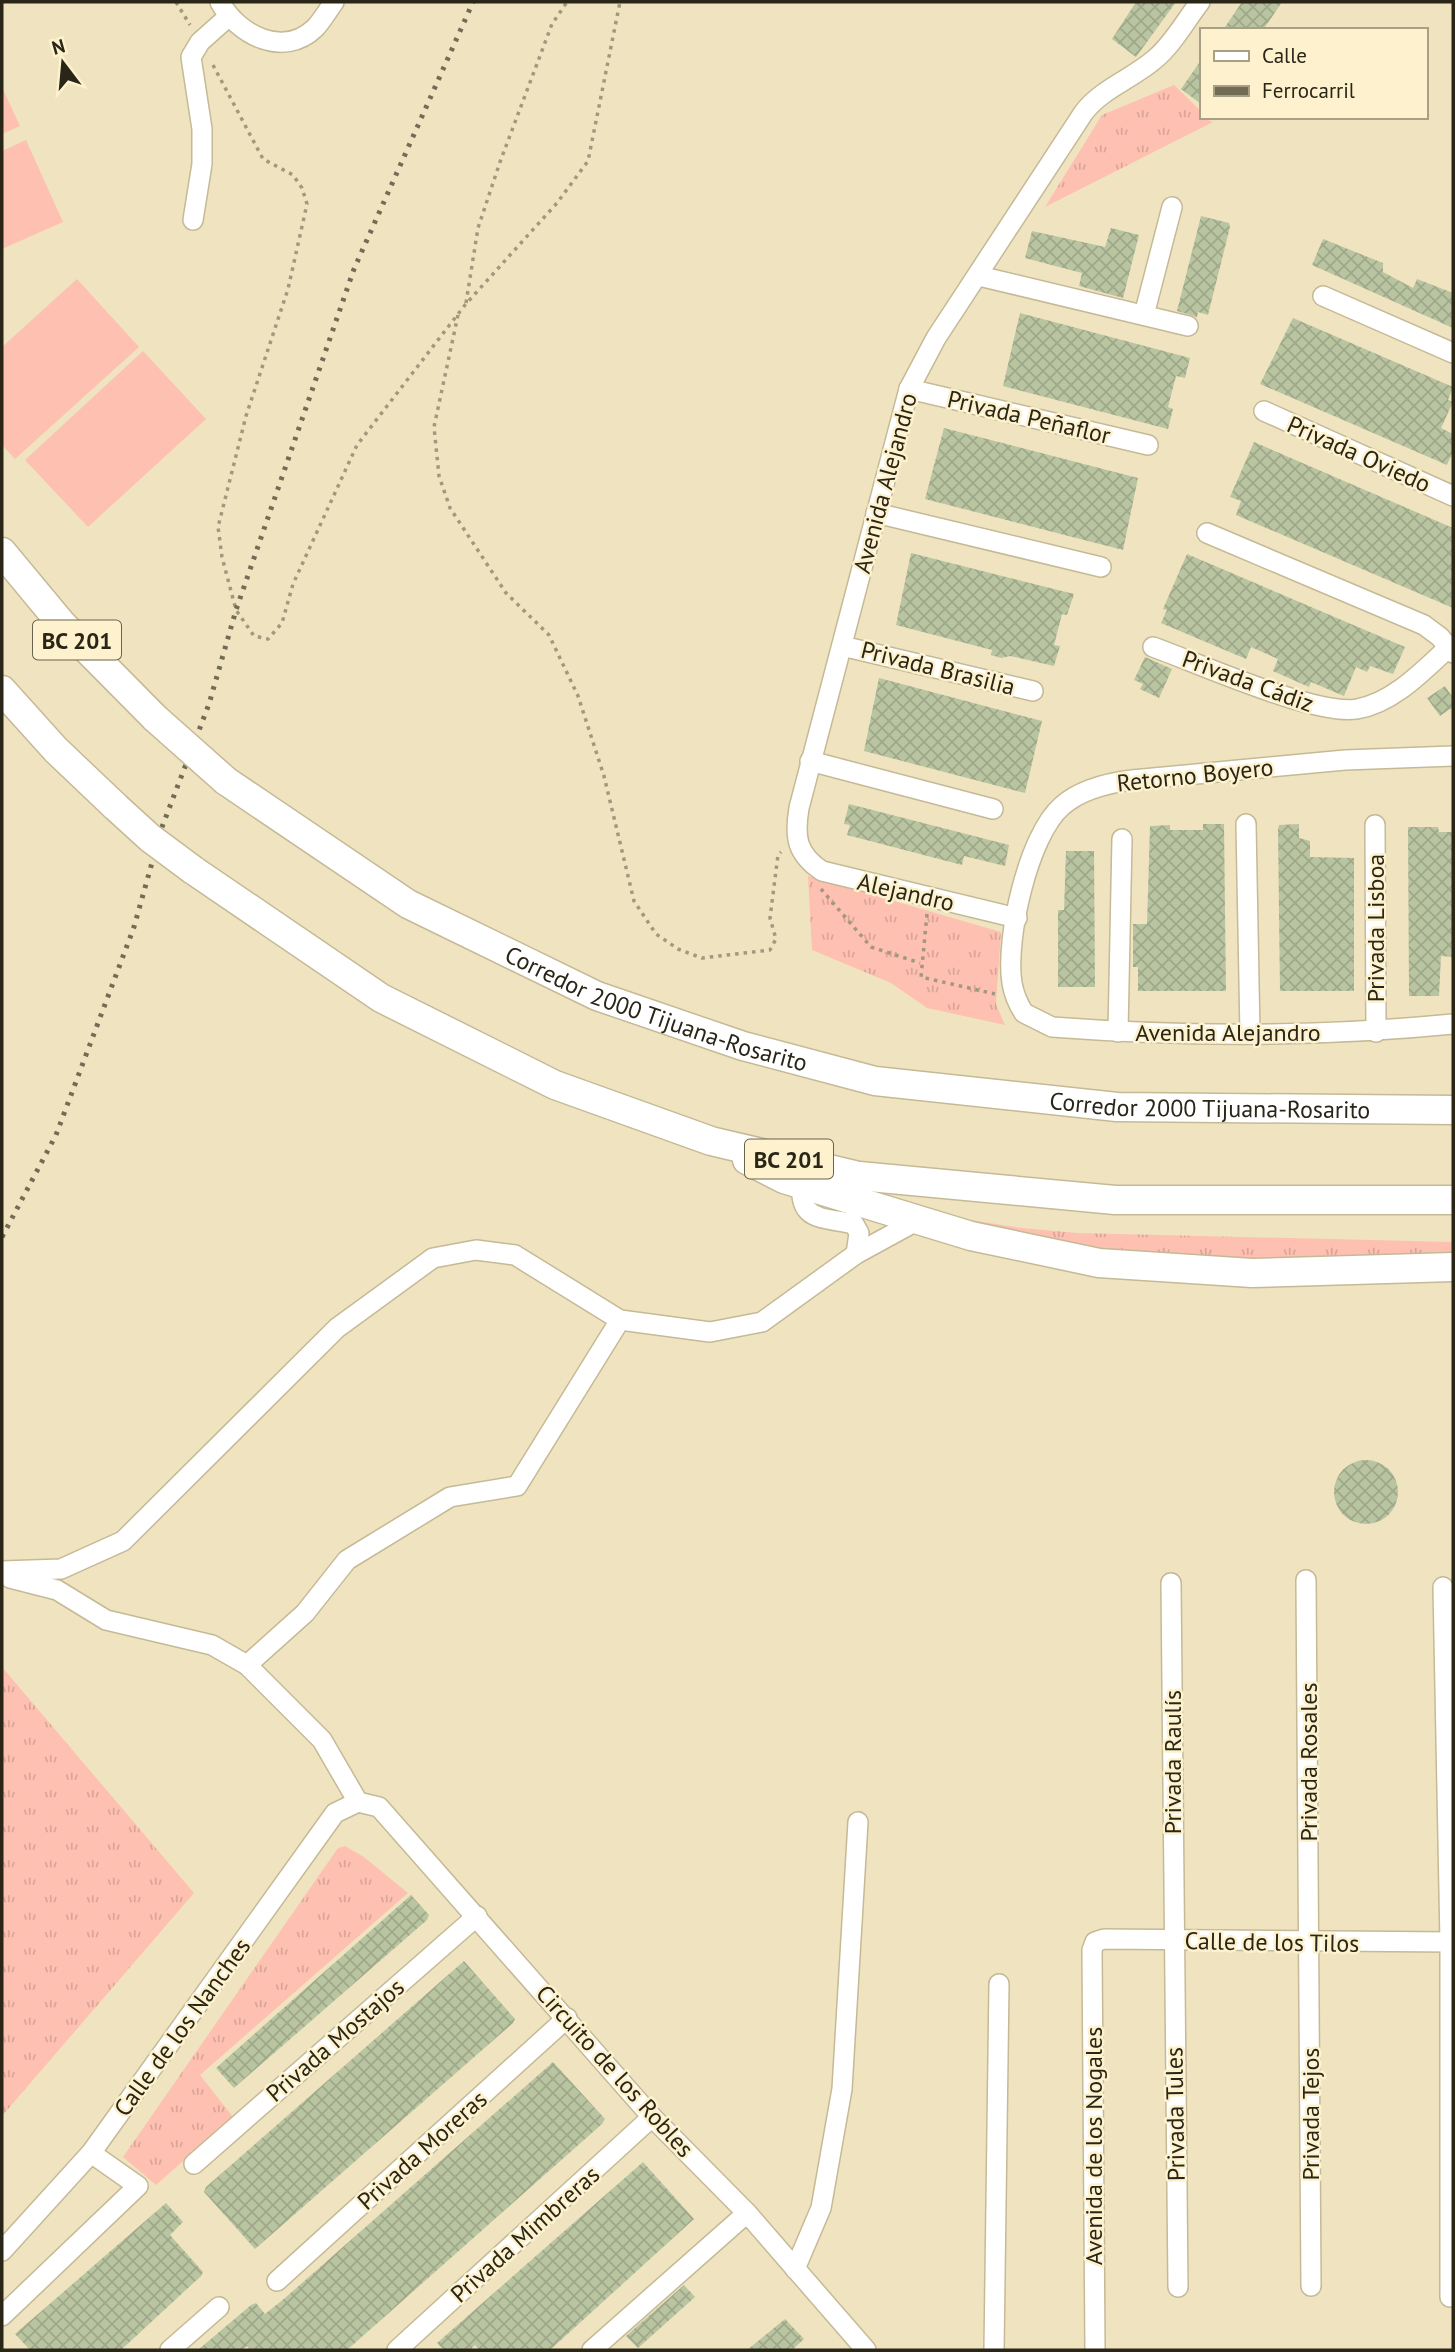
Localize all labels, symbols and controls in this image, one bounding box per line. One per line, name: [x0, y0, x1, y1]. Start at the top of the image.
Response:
north arrow: [28, 28, 98, 98]
legend: [1200, 28, 1427, 119]
text: N: [49, 33, 68, 60]
text: Calle: [1262, 42, 1307, 69]
text: Ferrocarril: [1262, 77, 1355, 104]
street label: Privada Peñaflor: [944, 383, 1114, 451]
street label: Avenida Alejandro: [846, 389, 924, 577]
street label: Privada Oviedo: [1282, 409, 1436, 499]
road number: BC 201: [33, 620, 121, 660]
street label: Privada Brasilia: [858, 634, 1018, 702]
street label: Privada Cádiz: [1178, 643, 1318, 719]
street label: Retorno Boyero: [1115, 751, 1275, 799]
street label: Privada Lisboa: [1360, 854, 1391, 1002]
street label: Alejandro: [854, 866, 958, 918]
street label: Corredor 2000 Tijuana-Rosarito: [500, 938, 811, 1078]
street label: Avenida Alejandro: [1135, 1017, 1321, 1048]
street label: Corredor 2000 Tijuana-Rosarito: [1048, 1084, 1370, 1125]
road number: BC 201: [745, 1140, 833, 1178]
street label: Privada Rosales: [1293, 1682, 1324, 1842]
street label: Privada Raulís: [1157, 1690, 1188, 1834]
street label: Calle de los Tilos: [1184, 1925, 1360, 1959]
street label: Calle de los Nanches: [107, 1932, 257, 2122]
street label: Privada Mostajos: [259, 1971, 411, 2109]
street label: Circuito de los Robles: [529, 1978, 701, 2164]
street label: Avenida de los Nogales: [1078, 2027, 1109, 2265]
street label: Privada Tules: [1158, 2047, 1192, 2181]
street label: Privada Tejos: [1295, 2048, 1326, 2180]
street label: Privada Moreras: [351, 2084, 493, 2216]
street label: Privada Mimbreras: [444, 2159, 606, 2309]

